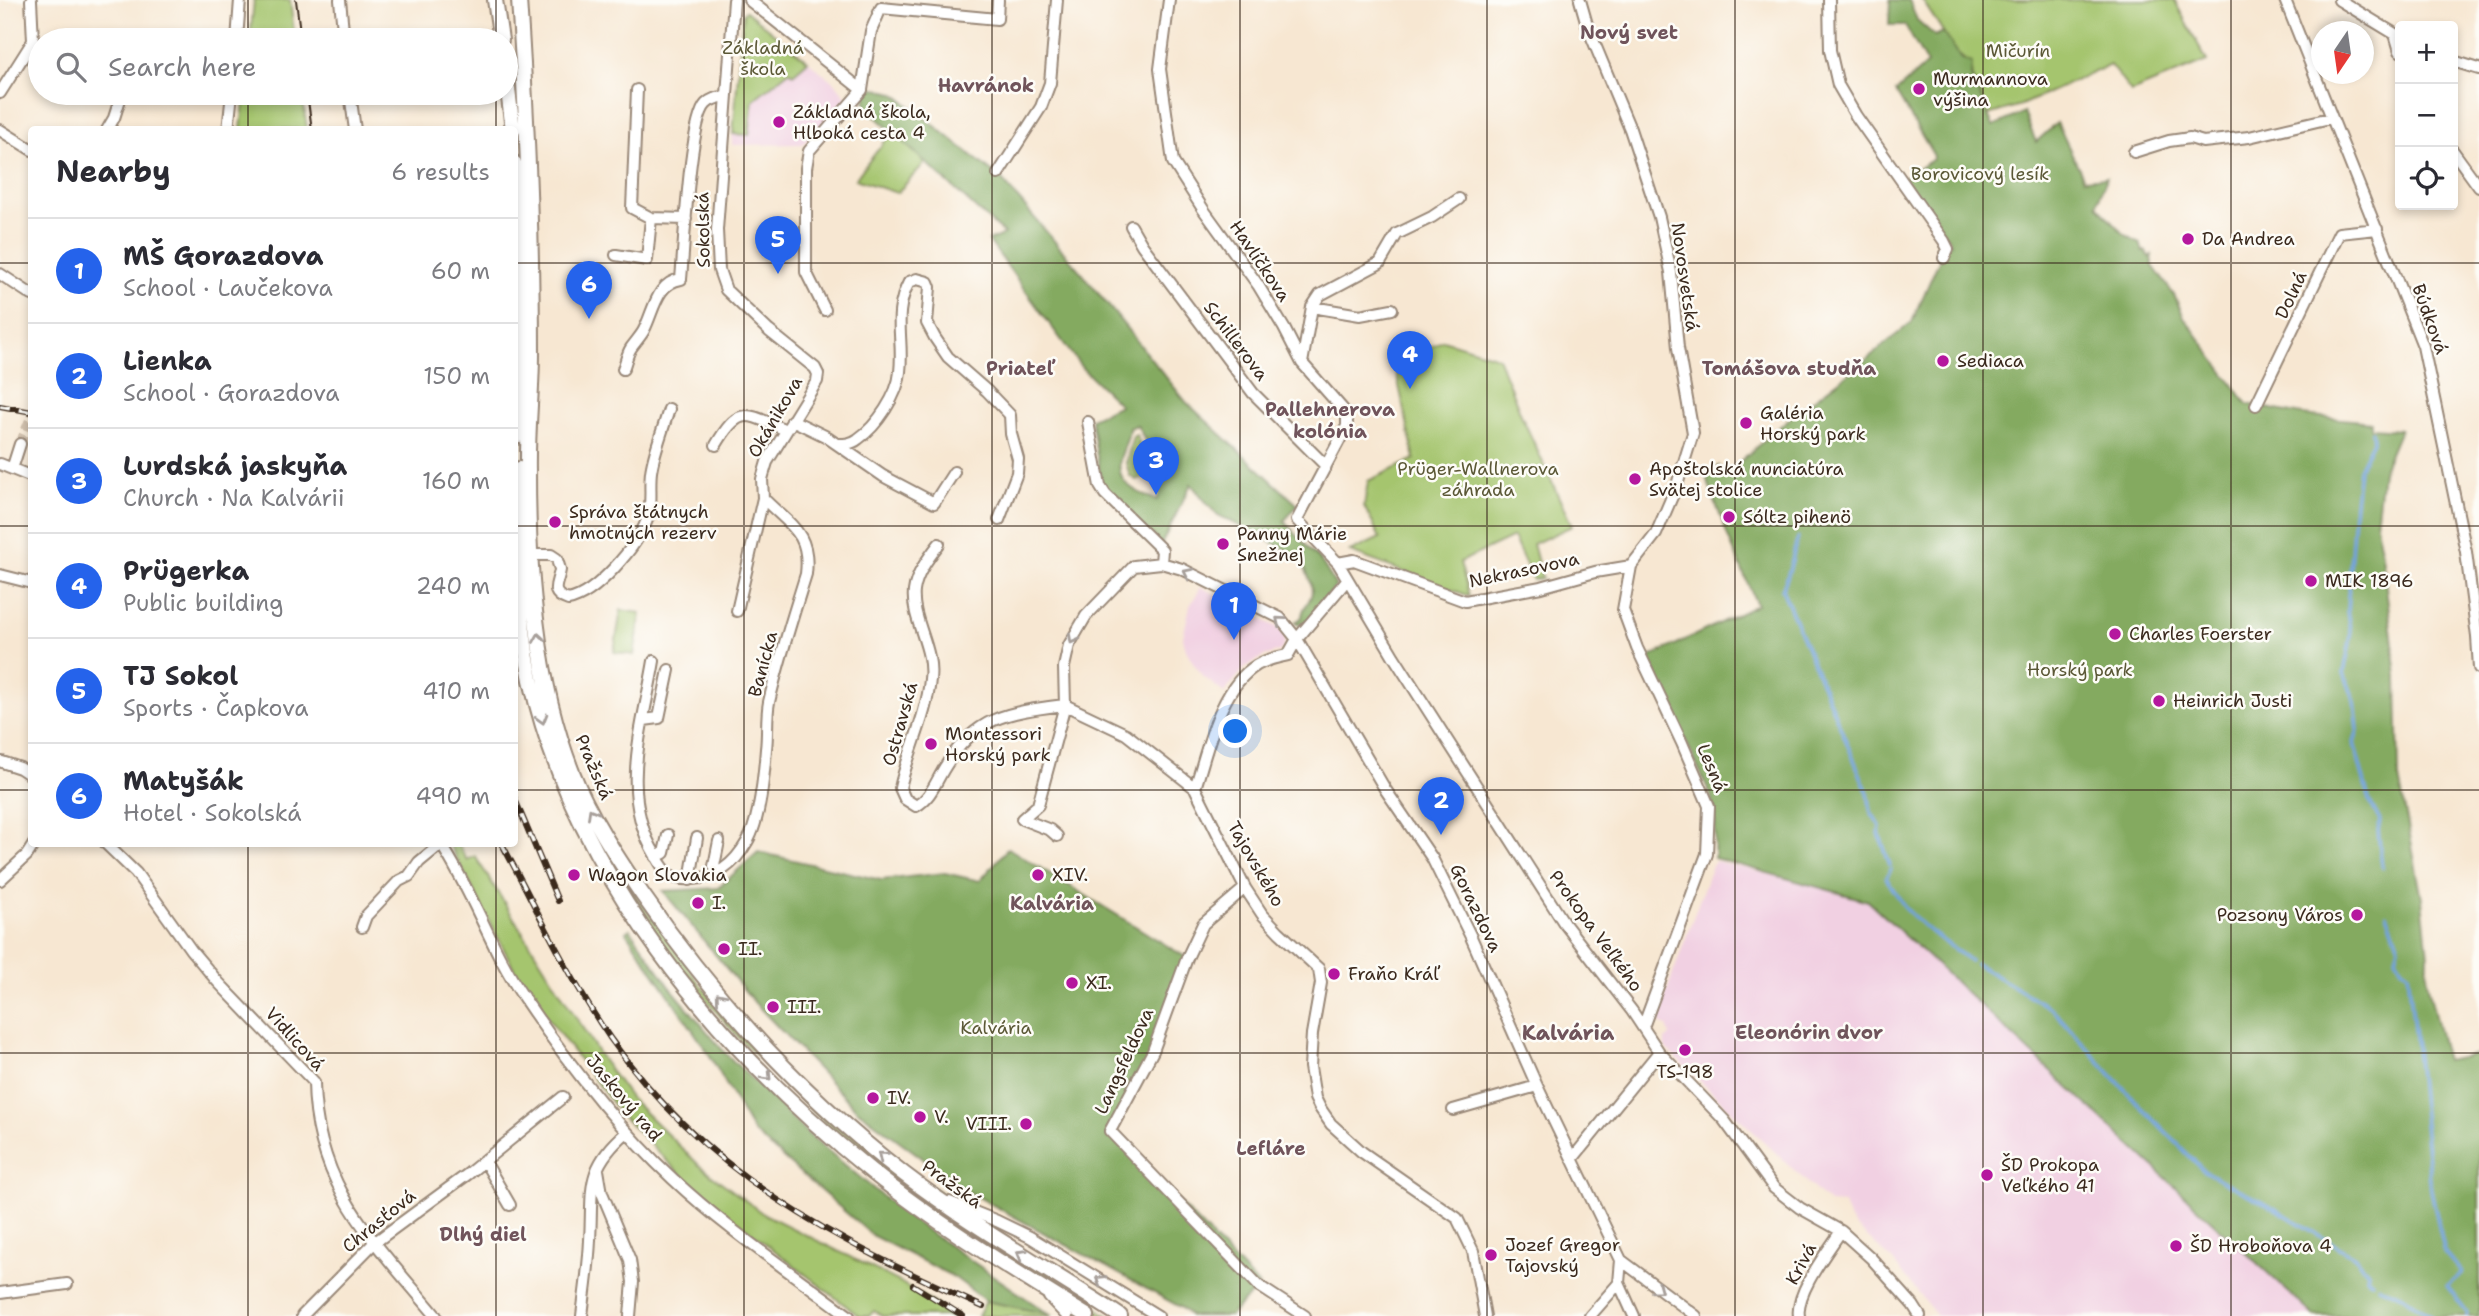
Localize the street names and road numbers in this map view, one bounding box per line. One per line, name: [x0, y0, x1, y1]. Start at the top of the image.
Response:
street label: Sokolská: [690, 192, 716, 268]
street label: Havlíčkova: [1224, 216, 1296, 306]
street label: Novosvetská: [1665, 221, 1705, 333]
street label: Dolná: [2270, 267, 2312, 323]
street label: Búdková: [2406, 281, 2454, 357]
street label: Schillerova: [1198, 296, 1274, 386]
street label: Okánikova: [742, 372, 808, 462]
street label: Nekrasovova: [1467, 547, 1581, 593]
street label: Banícka: [743, 629, 783, 699]
street label: Ostravská: [877, 679, 923, 769]
street label: Pražská: [570, 731, 618, 803]
street label: Lesná: [1691, 740, 1733, 796]
street label: Tajovského: [1222, 817, 1290, 911]
street label: Gorazdova: [1444, 860, 1508, 956]
street label: Prokopa Veľkého: [1544, 865, 1648, 997]
street label: Vidlicová: [260, 1002, 330, 1076]
street label: Langsfeldova: [1089, 1004, 1159, 1118]
street label: Jaskový rad: [581, 1049, 667, 1147]
street label: Pražská: [917, 1154, 987, 1214]
street label: Chrasťová: [337, 1184, 421, 1258]
street label: Krivá: [1780, 1239, 1822, 1289]

